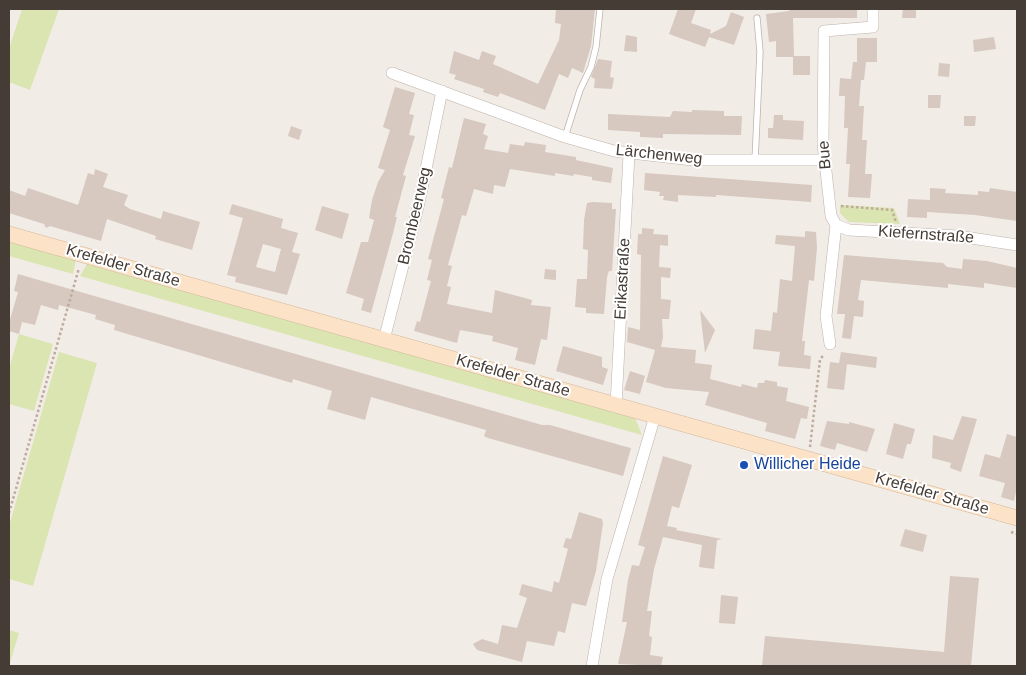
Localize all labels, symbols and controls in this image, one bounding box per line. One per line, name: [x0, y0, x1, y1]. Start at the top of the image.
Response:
street label: Bue: [814, 140, 836, 170]
street label: Lärchenweg: [615, 141, 703, 169]
street label: Brombeerweg: [394, 165, 436, 267]
street label: Kiefernstraße: [877, 222, 975, 248]
street label: Erikastraße: [611, 238, 635, 320]
street label: Krefelder Straße: [64, 241, 182, 291]
street label: Krefelder Straße: [454, 351, 572, 401]
place label: Willicher Heide: [754, 455, 861, 475]
marker: Willicher Heide: [738, 459, 750, 471]
street label: Krefelder Straße: [873, 469, 991, 519]

